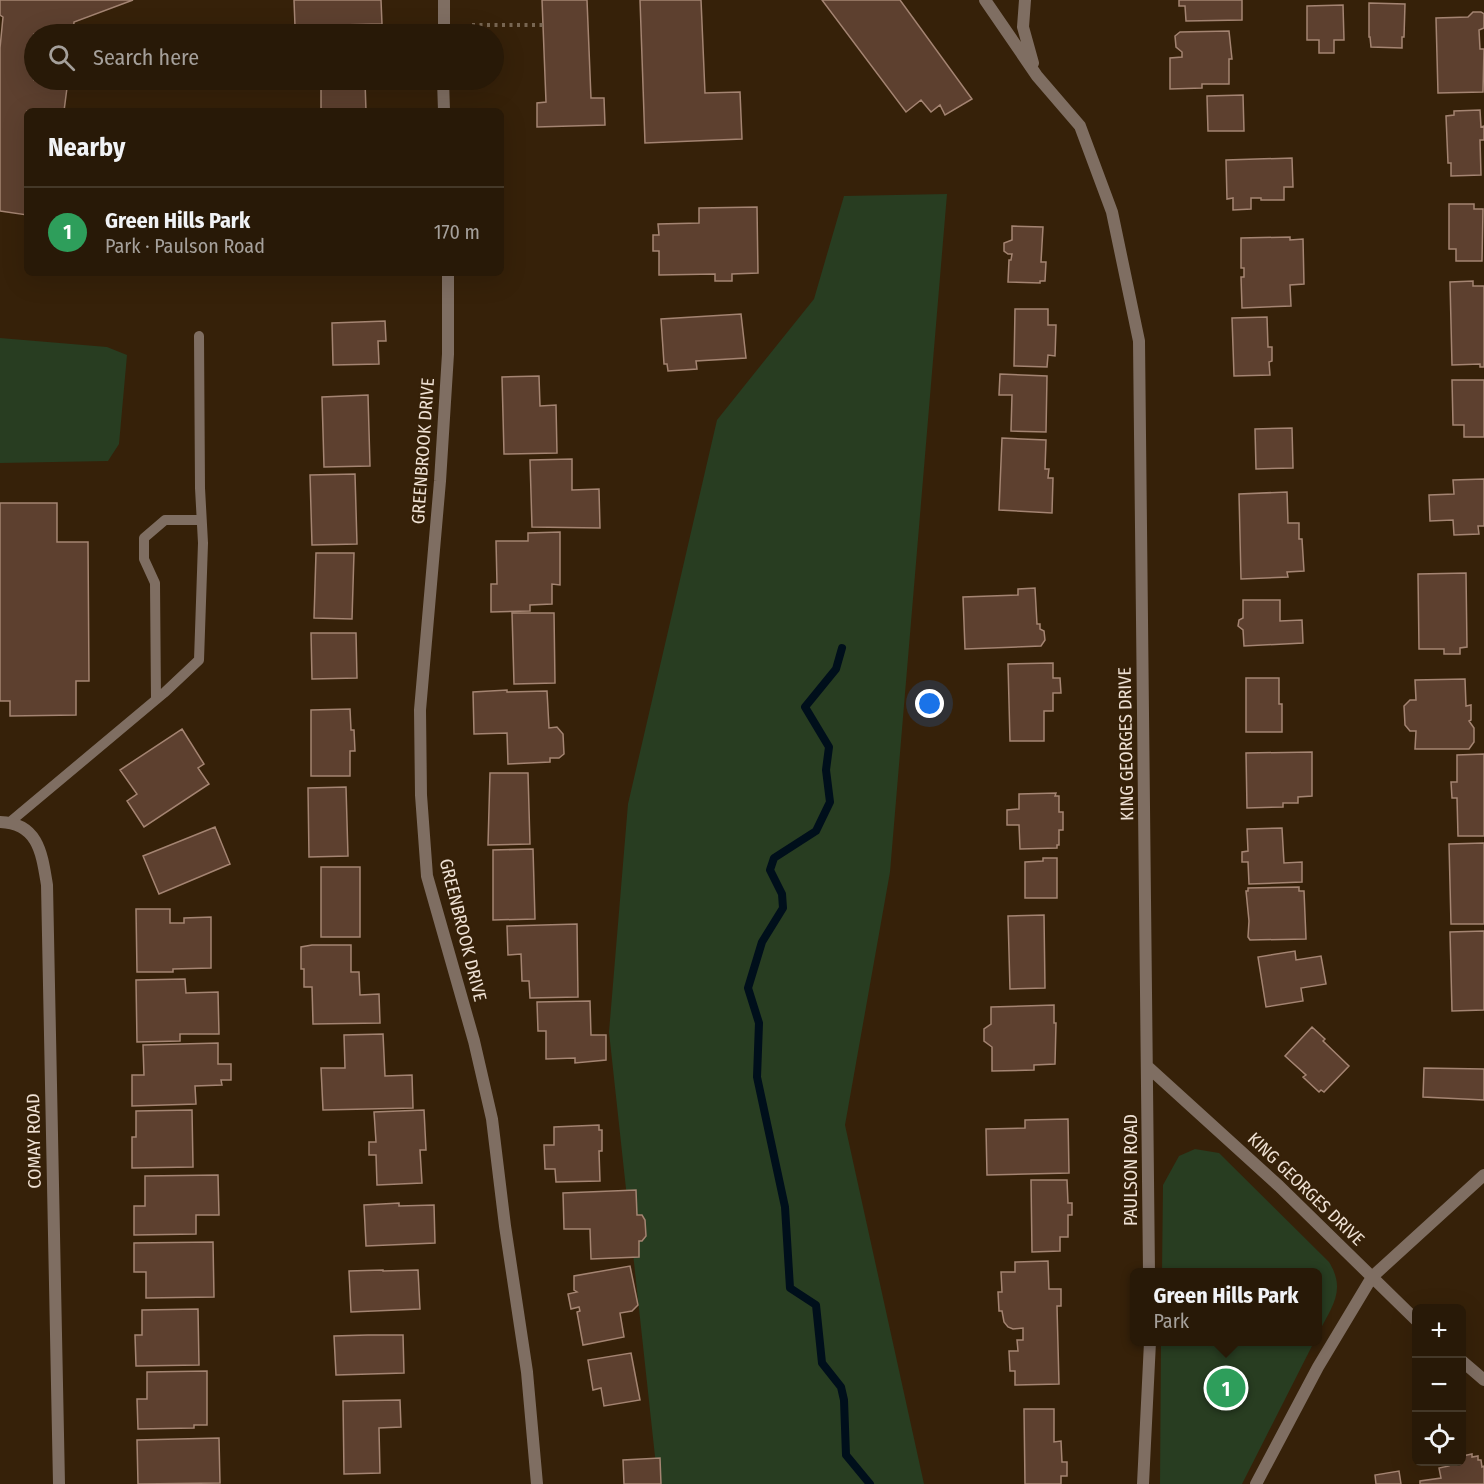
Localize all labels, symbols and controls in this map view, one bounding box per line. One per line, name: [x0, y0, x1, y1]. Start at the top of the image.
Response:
search box: [24, 24, 504, 90]
icon: search: [45, 41, 78, 74]
text: Search here: [93, 44, 199, 71]
text: Nearby: [48, 132, 125, 163]
text: Green Hills Park: [105, 207, 250, 234]
text: 1: [63, 220, 72, 244]
text: 170 m: [434, 220, 480, 244]
text: Park · Paulson Road: [105, 234, 265, 258]
street label: GREENBROOK DRIVE: [407, 377, 439, 525]
street label: KING GEORGES DRIVE: [1114, 667, 1138, 821]
your location: [915, 689, 944, 718]
street label: GREENBROOK DRIVE: [435, 856, 491, 1004]
street label: COMAY ROAD: [22, 1093, 46, 1189]
street label: PAULSON ROAD: [1120, 1114, 1142, 1226]
street label: KING GEORGES DRIVE: [1243, 1128, 1369, 1250]
popup: [1130, 1268, 1322, 1346]
text: Green Hills Park: [1153, 1282, 1299, 1309]
map controls: [1412, 1304, 1466, 1466]
button: +: [1412, 1304, 1466, 1358]
text: Park: [1153, 1309, 1189, 1333]
button: −: [1412, 1358, 1466, 1412]
pin: 1: [1206, 1366, 1246, 1410]
button: locate: [1412, 1412, 1466, 1466]

